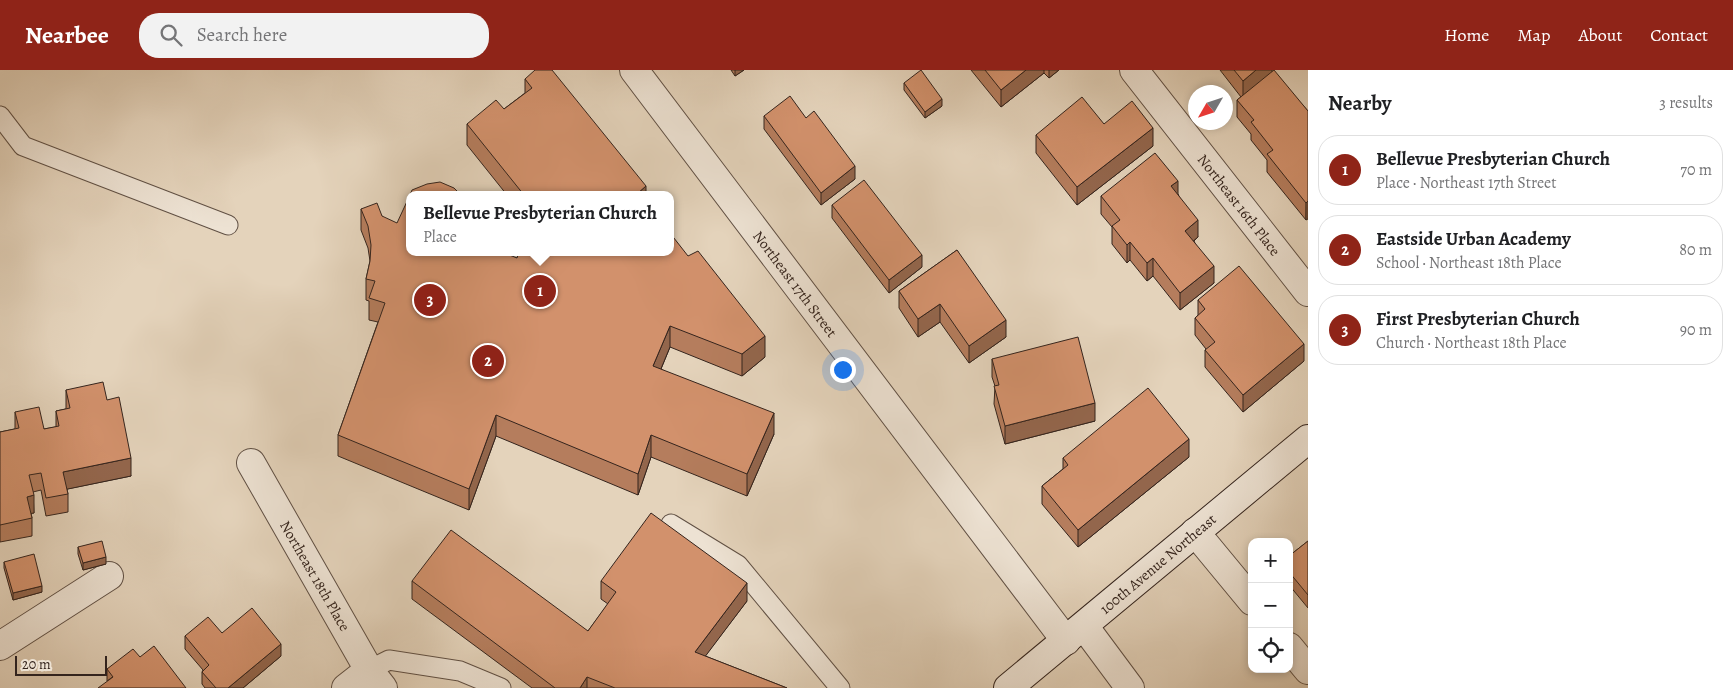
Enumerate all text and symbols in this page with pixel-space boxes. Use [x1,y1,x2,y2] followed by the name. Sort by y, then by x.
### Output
[139,13,489,58] search box
[25,19,109,51] text: Nearbee
[157,21,185,49] icon: search
[197,22,287,48] text: Search here
[1444,23,1489,47] text: Home
[1517,23,1550,47] text: Map
[1578,23,1622,47] text: About
[1650,23,1708,47] text: Contact
[1188,85,1233,130] north arrow
[1328,89,1391,117] text: Nearby
[1659,92,1713,114] text: 3 results
[1376,146,1610,172] text: Bellevue Presbyterian Church
[1193,150,1285,260] street label: Northeast 16th Place
[1342,159,1348,181] text: 1
[1680,159,1712,181] text: 70 m
[1376,172,1557,194] text: Place · Northeast 17th Street
[406,191,674,256] popup
[423,200,657,226] text: Bellevue Presbyterian Church
[423,226,457,248] text: Place
[1376,226,1571,252] text: Eastside Urban Academy
[748,227,842,341] street label: Northeast 17th Street
[1341,239,1349,261] text: 2
[1679,239,1712,261] text: 80 m
[1376,252,1562,274] text: School · Northeast 18th Place
[524,272,556,310] pin: 1
[414,281,446,319] pin: 3
[1376,306,1580,332] text: First Presbyterian Church
[1342,319,1348,341] text: 3
[1680,319,1712,341] text: 90 m
[1376,332,1567,354] text: Church · Northeast 18th Place
[472,342,504,380] pin: 2
[830,357,856,383] your location
[1096,509,1220,619] street label: 100th Avenue Northeast
[275,517,355,635] street label: Northeast 18th Place
[1248,538,1293,673] map controls
[1248,538,1293,583] button: +
[1248,583,1293,628] button: −
[1248,628,1293,673] button: locate
[15,653,108,676] scale bar
[22,655,51,674] text: 20 m

